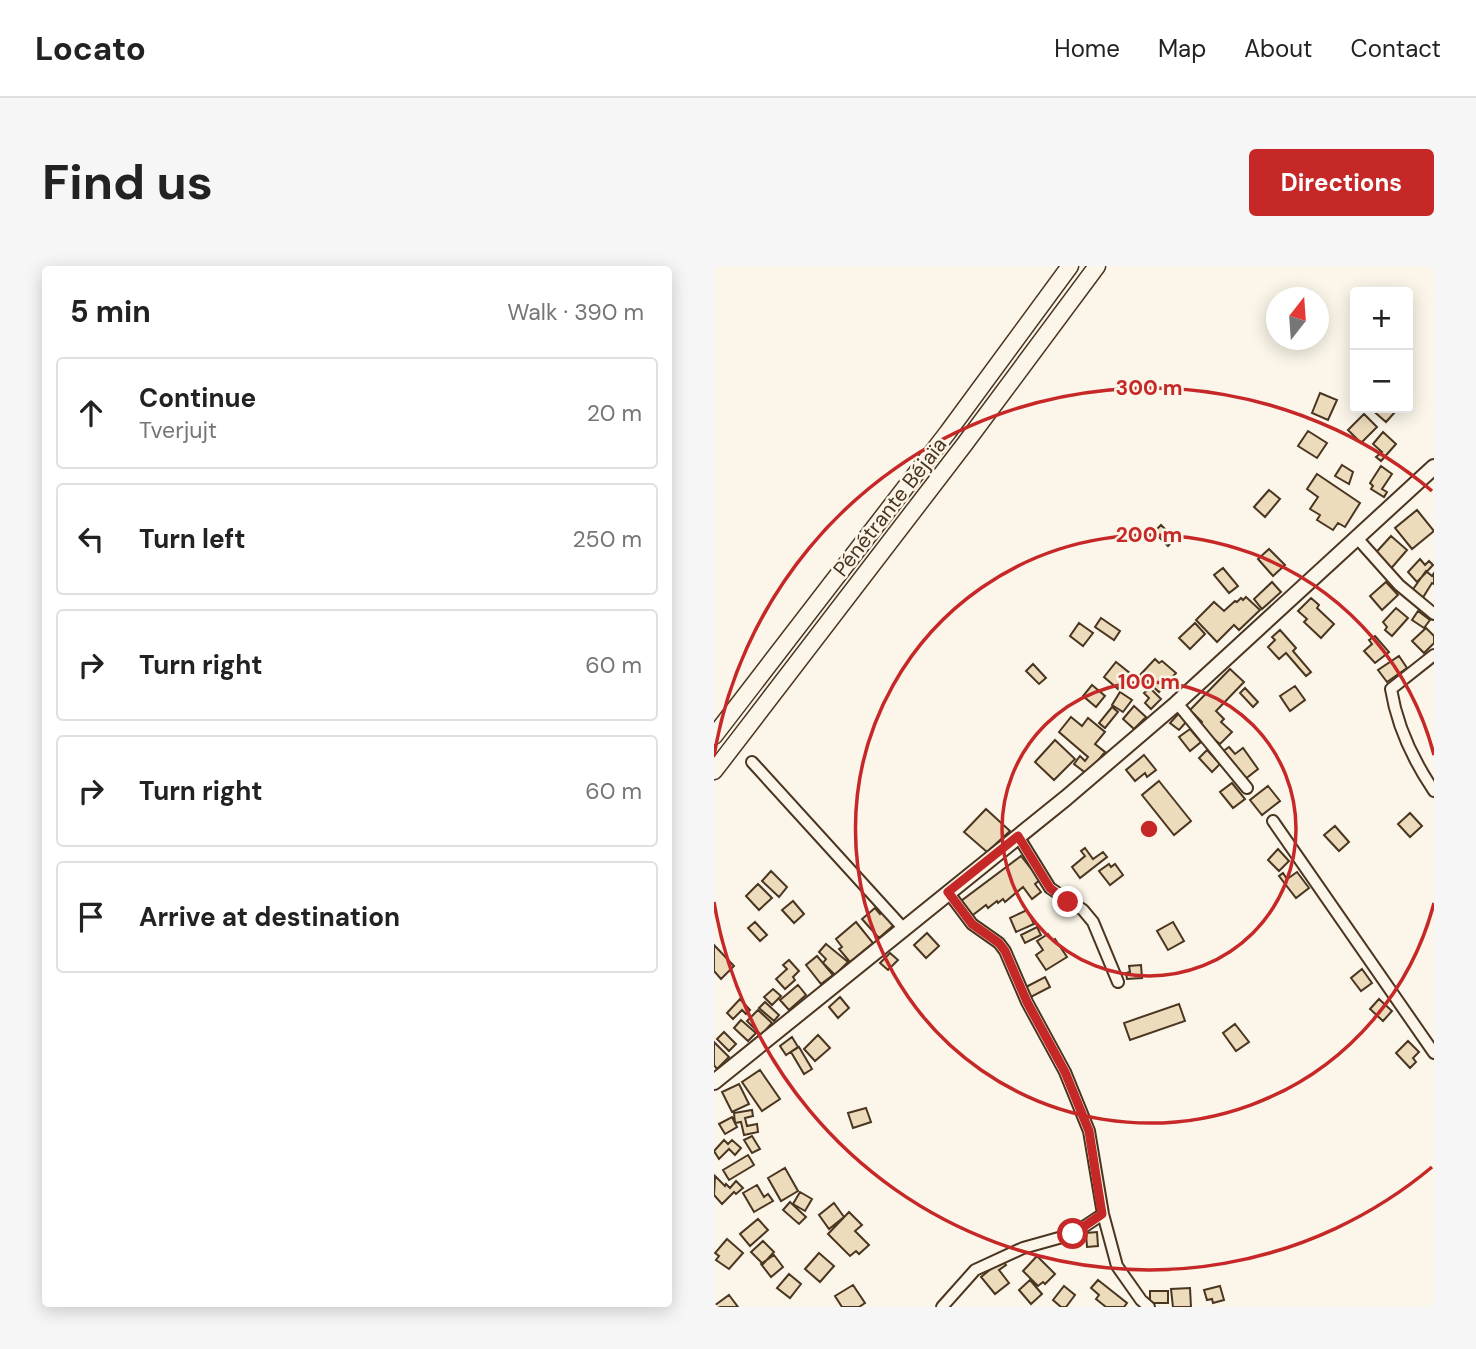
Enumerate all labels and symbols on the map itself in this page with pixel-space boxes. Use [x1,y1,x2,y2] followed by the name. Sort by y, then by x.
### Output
[1266,287,1329,350] north arrow
[1116,374,1182,402] text: 300 m
[827,432,953,582] street label: Pénétrante Béjaïa
[1116,521,1182,549] text: 200 m
[1118,668,1180,696] text: 100 m
[1137,817,1161,841] centre of rings
[1052,886,1083,917] route end
[1057,1218,1088,1249] route start

